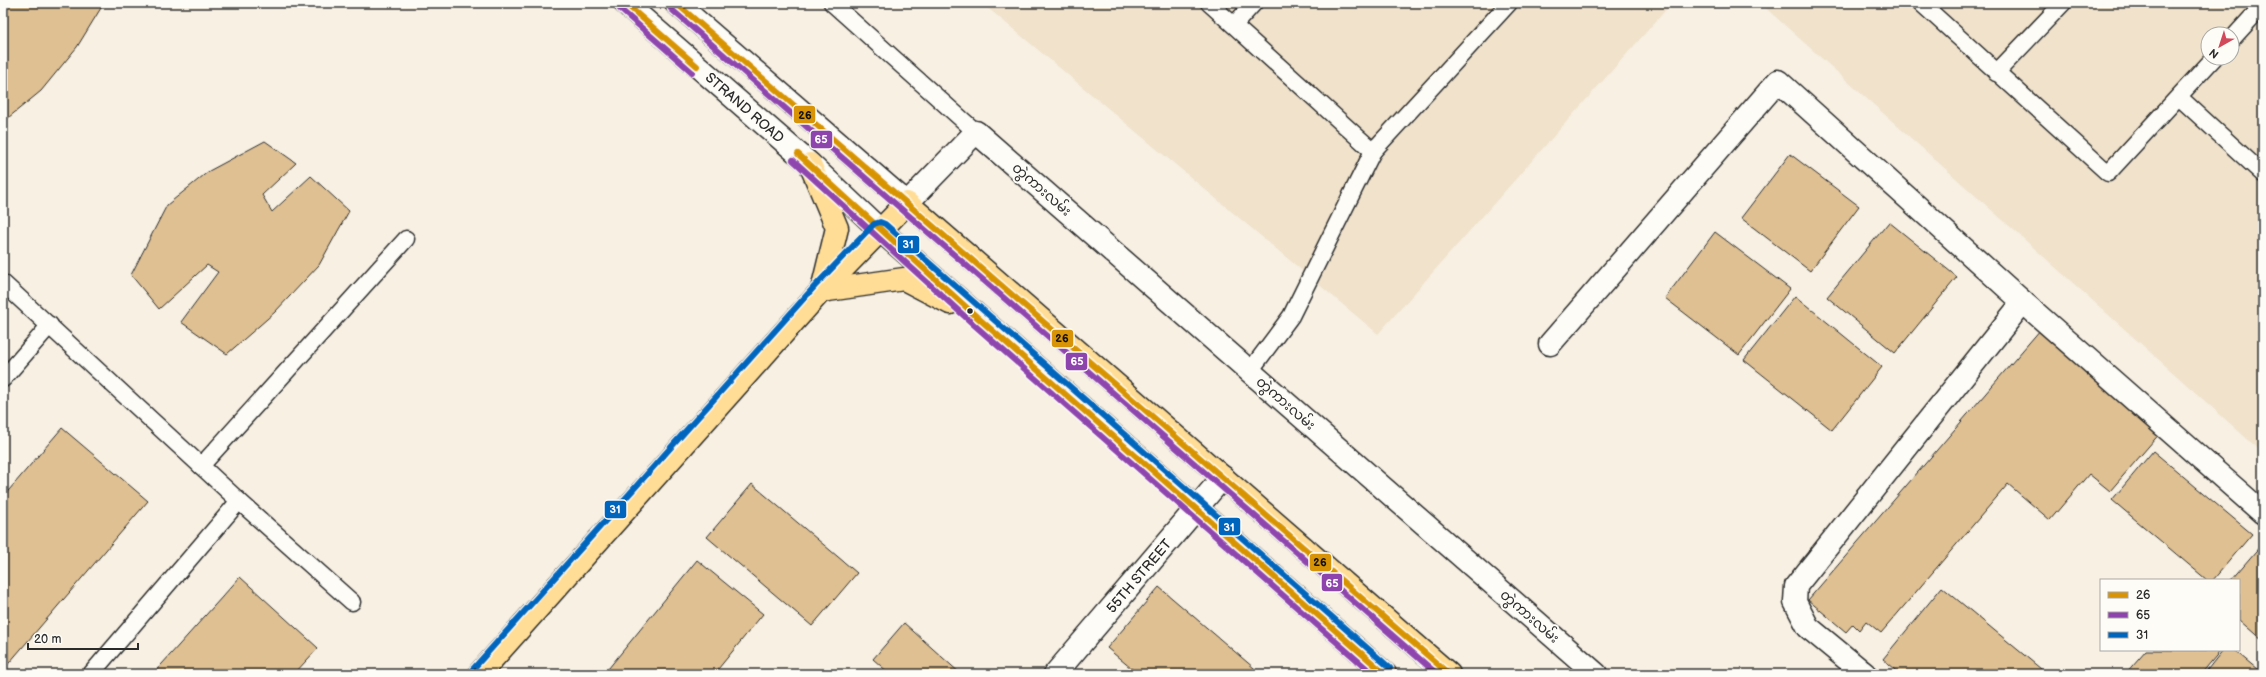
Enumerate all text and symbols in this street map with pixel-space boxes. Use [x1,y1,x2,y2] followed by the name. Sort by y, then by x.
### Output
[2200,26,2240,66] north arrow
[2207,46,2221,61] text: N
[702,69,787,147] street label: STRAND ROAD
[793,105,816,124] line badge: 26
[798,109,812,122] text: 26
[810,130,833,149] line badge: 65
[814,133,828,146] text: 65
[1007,158,1076,221] street label: တွဲကားလမ်း
[897,235,920,254] line badge: 31
[902,238,914,251] text: 31
[965,306,975,316] unlabelled marker
[1051,329,1074,348] line badge: 26
[1055,332,1069,345] text: 26
[1065,352,1088,371] line badge: 65
[1070,355,1084,368] text: 65
[1251,372,1320,435] street label: တွဲကားလမ်း
[604,500,627,519] line badge: 31
[609,503,621,516] text: 31
[1218,517,1241,536] line badge: 31
[1223,521,1235,534] text: 31
[1103,535,1176,617] street label: 55TH STREET
[1309,553,1332,572] line badge: 26
[1313,556,1327,569] text: 26
[1321,573,1343,592] line badge: 65
[1325,577,1339,590] text: 65
[2100,579,2240,651] legend
[1495,585,1564,648] street label: တွဲကားလမ်း
[2136,588,2150,603] text: 26
[2136,608,2150,623] text: 65
[28,625,138,651] scale bar
[2136,628,2148,643] text: 31
[34,632,61,647] text: 20 m

